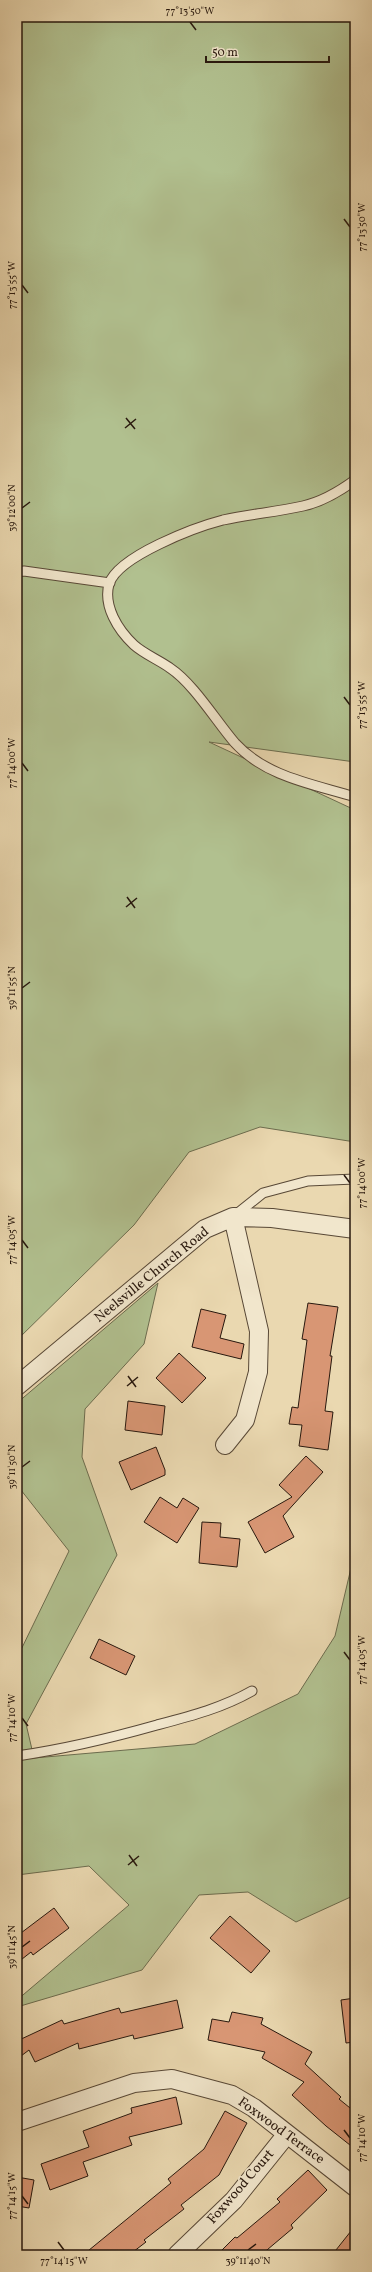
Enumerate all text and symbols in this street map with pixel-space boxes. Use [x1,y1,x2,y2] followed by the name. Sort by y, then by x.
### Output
[166,4,214,18] text: 77°13'50"W
[206,38,329,64] scale bar
[212,45,238,61] text: 50 m
[355,203,369,251] text: 77°13'50"W
[5,261,19,309] text: 77°13'55"W
[5,484,19,532] text: 39°12'00"N
[355,681,369,729] text: 77°13'55"W
[5,738,19,788] text: 77°14'00"W
[5,965,19,1010] text: 39°11'55"N
[355,1158,369,1208] text: 77°14'00"W
[5,1215,19,1265] text: 77°14'05"W
[90,1223,214,1327] street label: Neelsville Church Road
[5,1444,19,1489] text: 39°11'50"N
[355,1635,369,1685] text: 77°14'05"W
[5,1694,19,1742] text: 77°14'10"W
[5,1924,19,1969] text: 39°11'45"N
[234,2093,329,2169] street label: Foxwood Terrace
[355,2114,369,2162] text: 77°14'10"W
[203,2146,279,2228] street label: Foxwood Court
[5,2172,19,2220] text: 77°14'15"W
[40,2254,88,2268] text: 77°14'15"W
[225,2254,271,2268] text: 39°11'40"N

